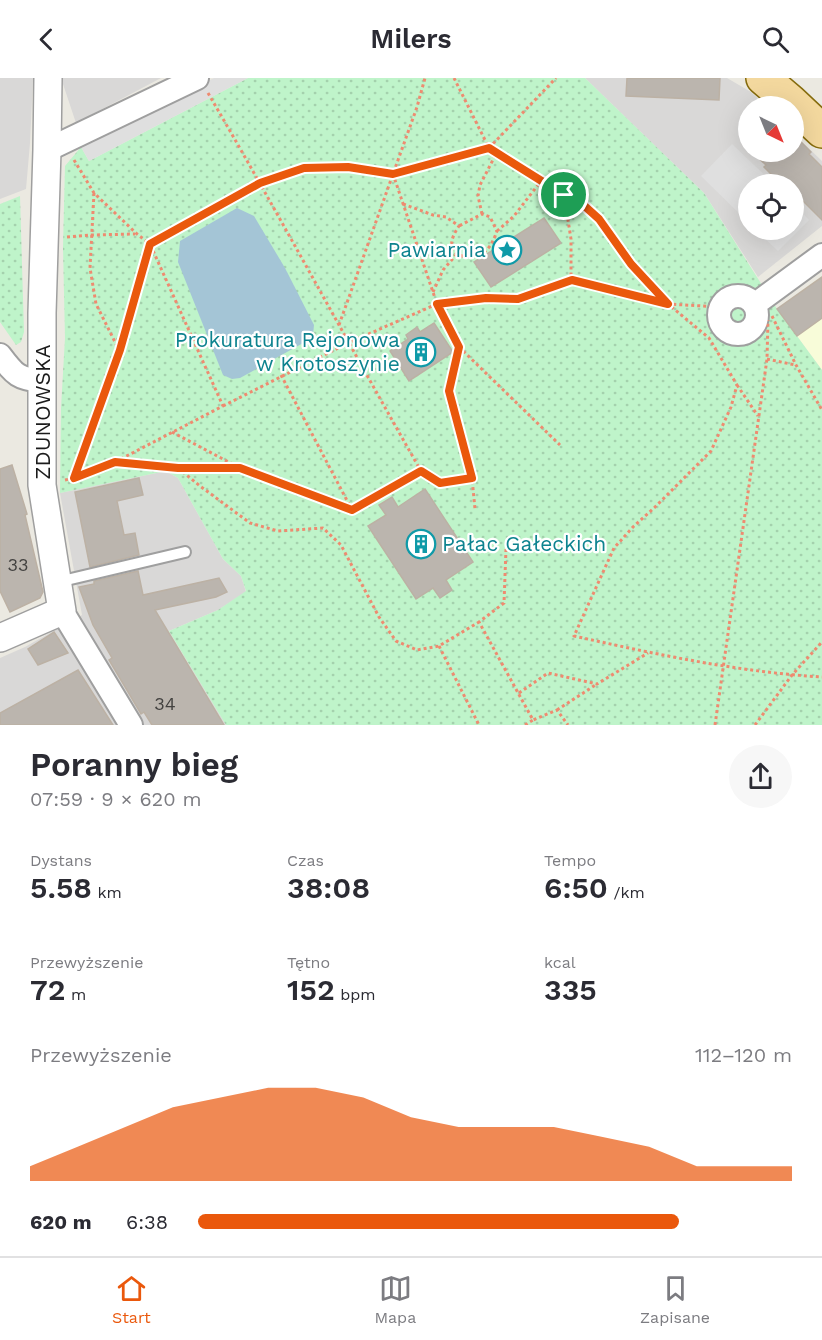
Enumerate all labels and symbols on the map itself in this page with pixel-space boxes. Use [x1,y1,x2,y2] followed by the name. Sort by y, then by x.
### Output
[738,96,804,162] north arrow
[538,169,589,220] pin
[491,234,523,266] place icon: Pawiarnia
[387,237,486,262] place label: Pawiarnia
[175,327,400,376] place label: Prokuratura Rejonowa w Krotoszynie
[405,336,437,368] building icon: Prokuratura Rejonowa w Krotoszynie
[30,344,55,480] street label: ZDUNOWSKA
[405,528,437,560] building icon: Pałac Gałeckich
[442,531,606,556] place label: Pałac Gałeckich
[8,554,29,575] house number: 33
[154,693,176,714] house number: 34

